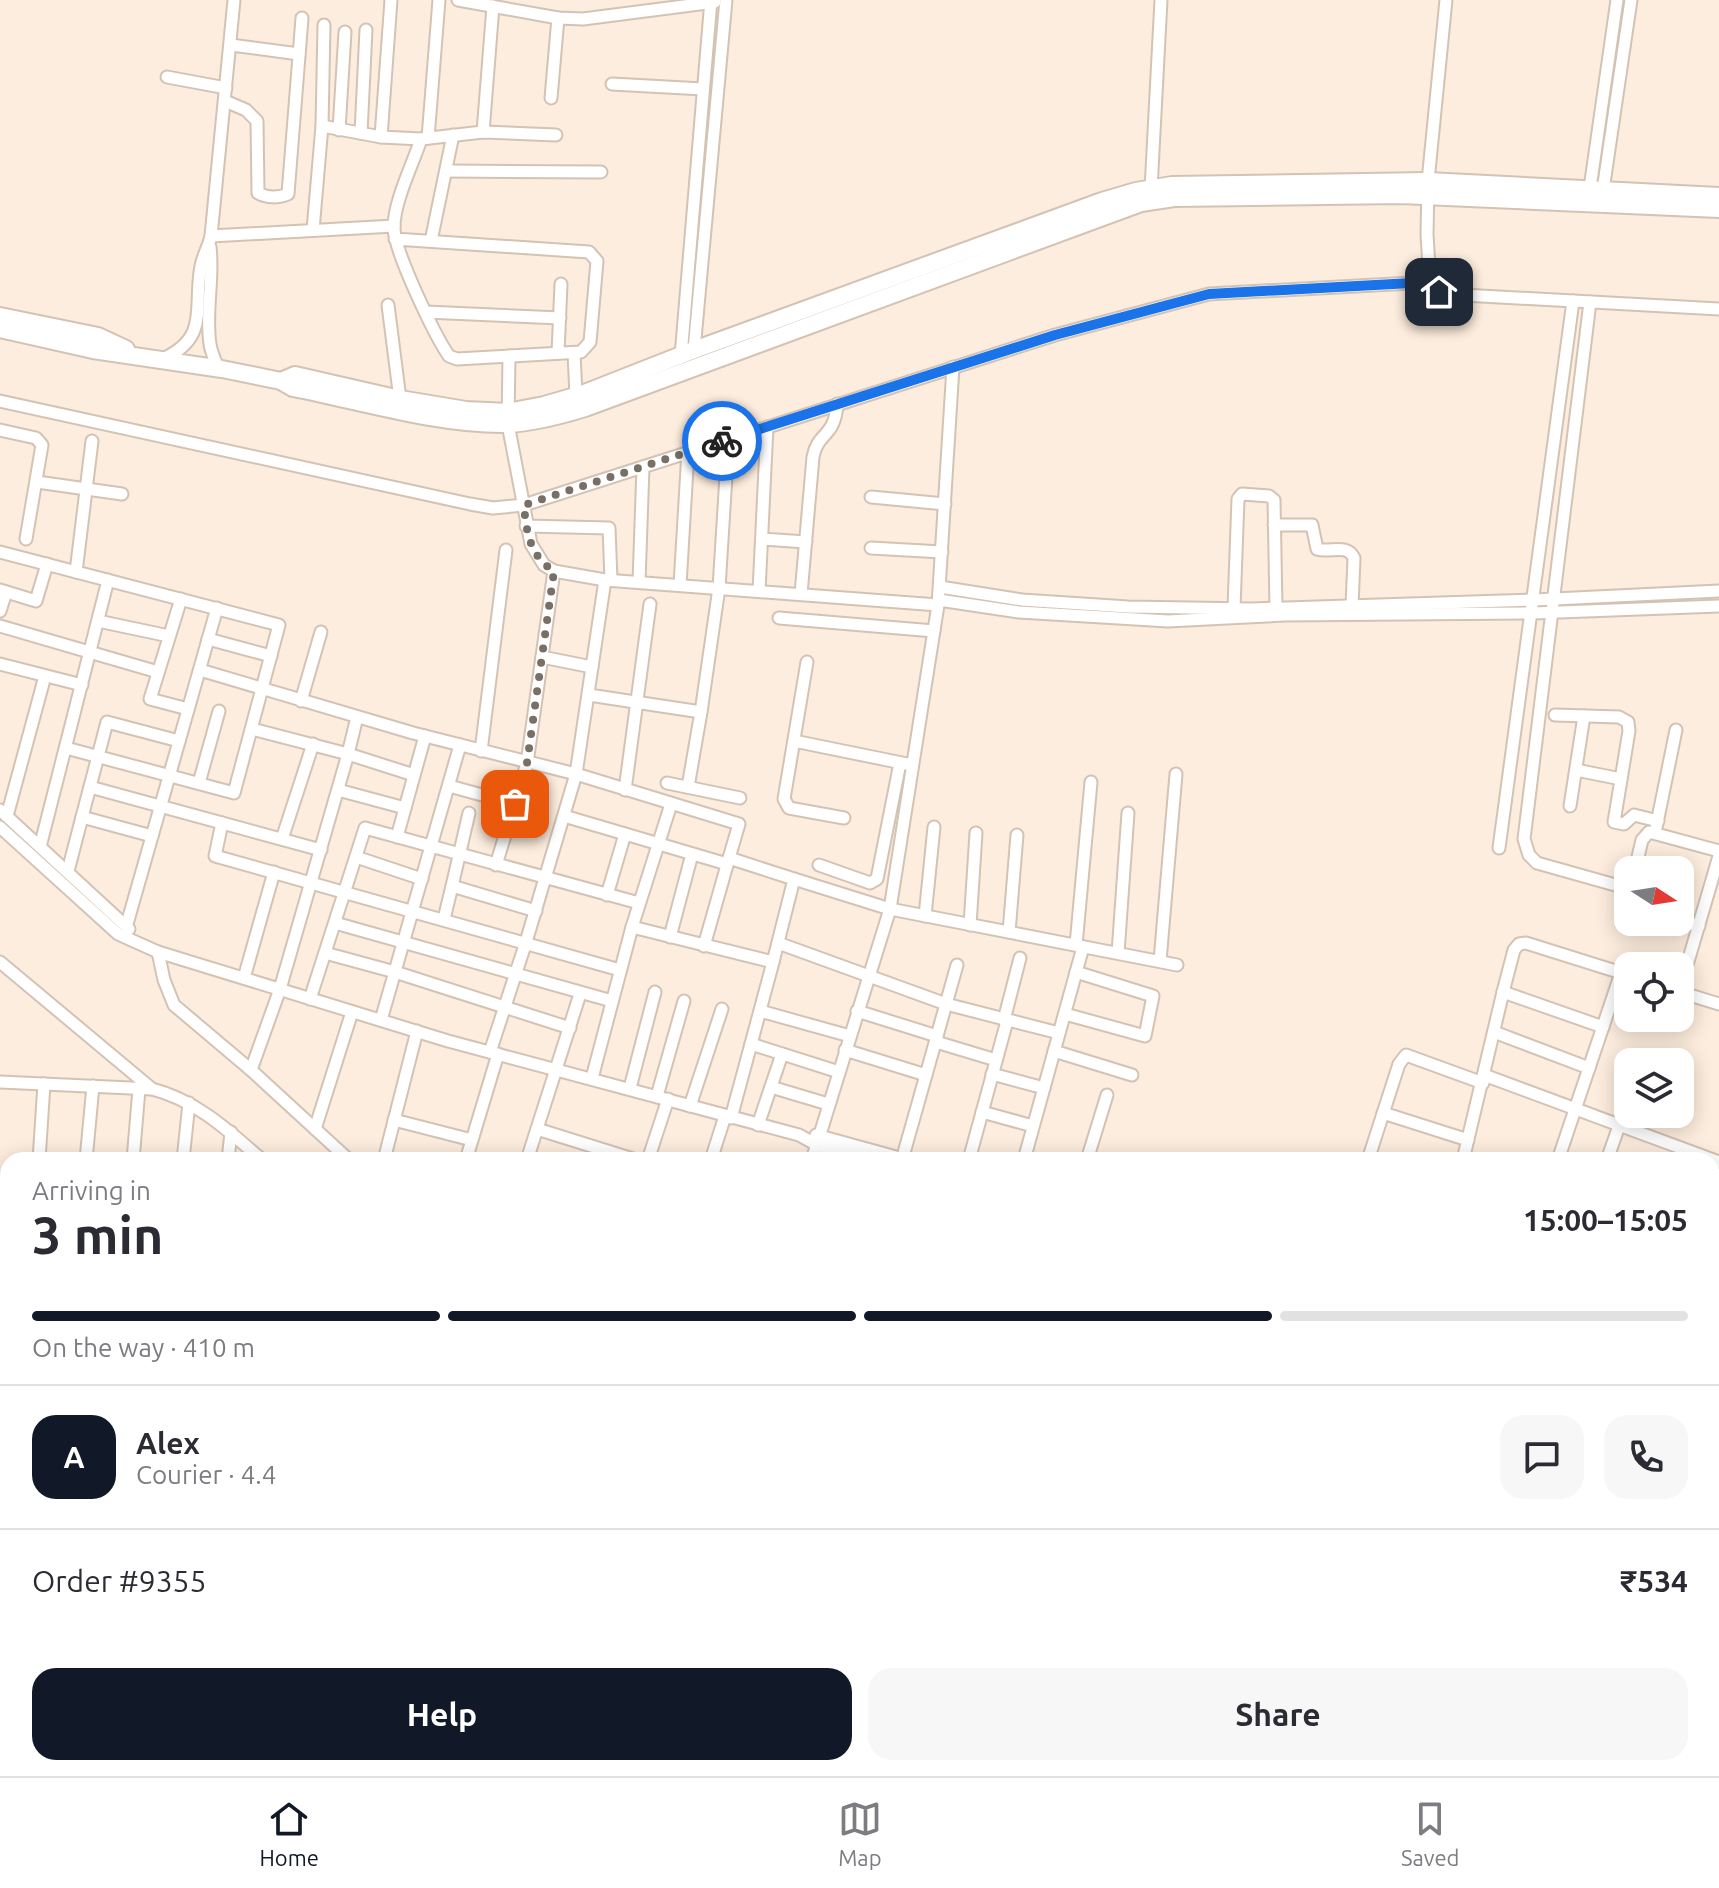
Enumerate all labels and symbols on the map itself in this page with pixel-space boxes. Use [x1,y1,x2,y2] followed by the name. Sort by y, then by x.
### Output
[1405,258,1473,326] pin
[682,401,762,481] courier
[481,770,549,838] pin
[1614,856,1694,936] north arrow

